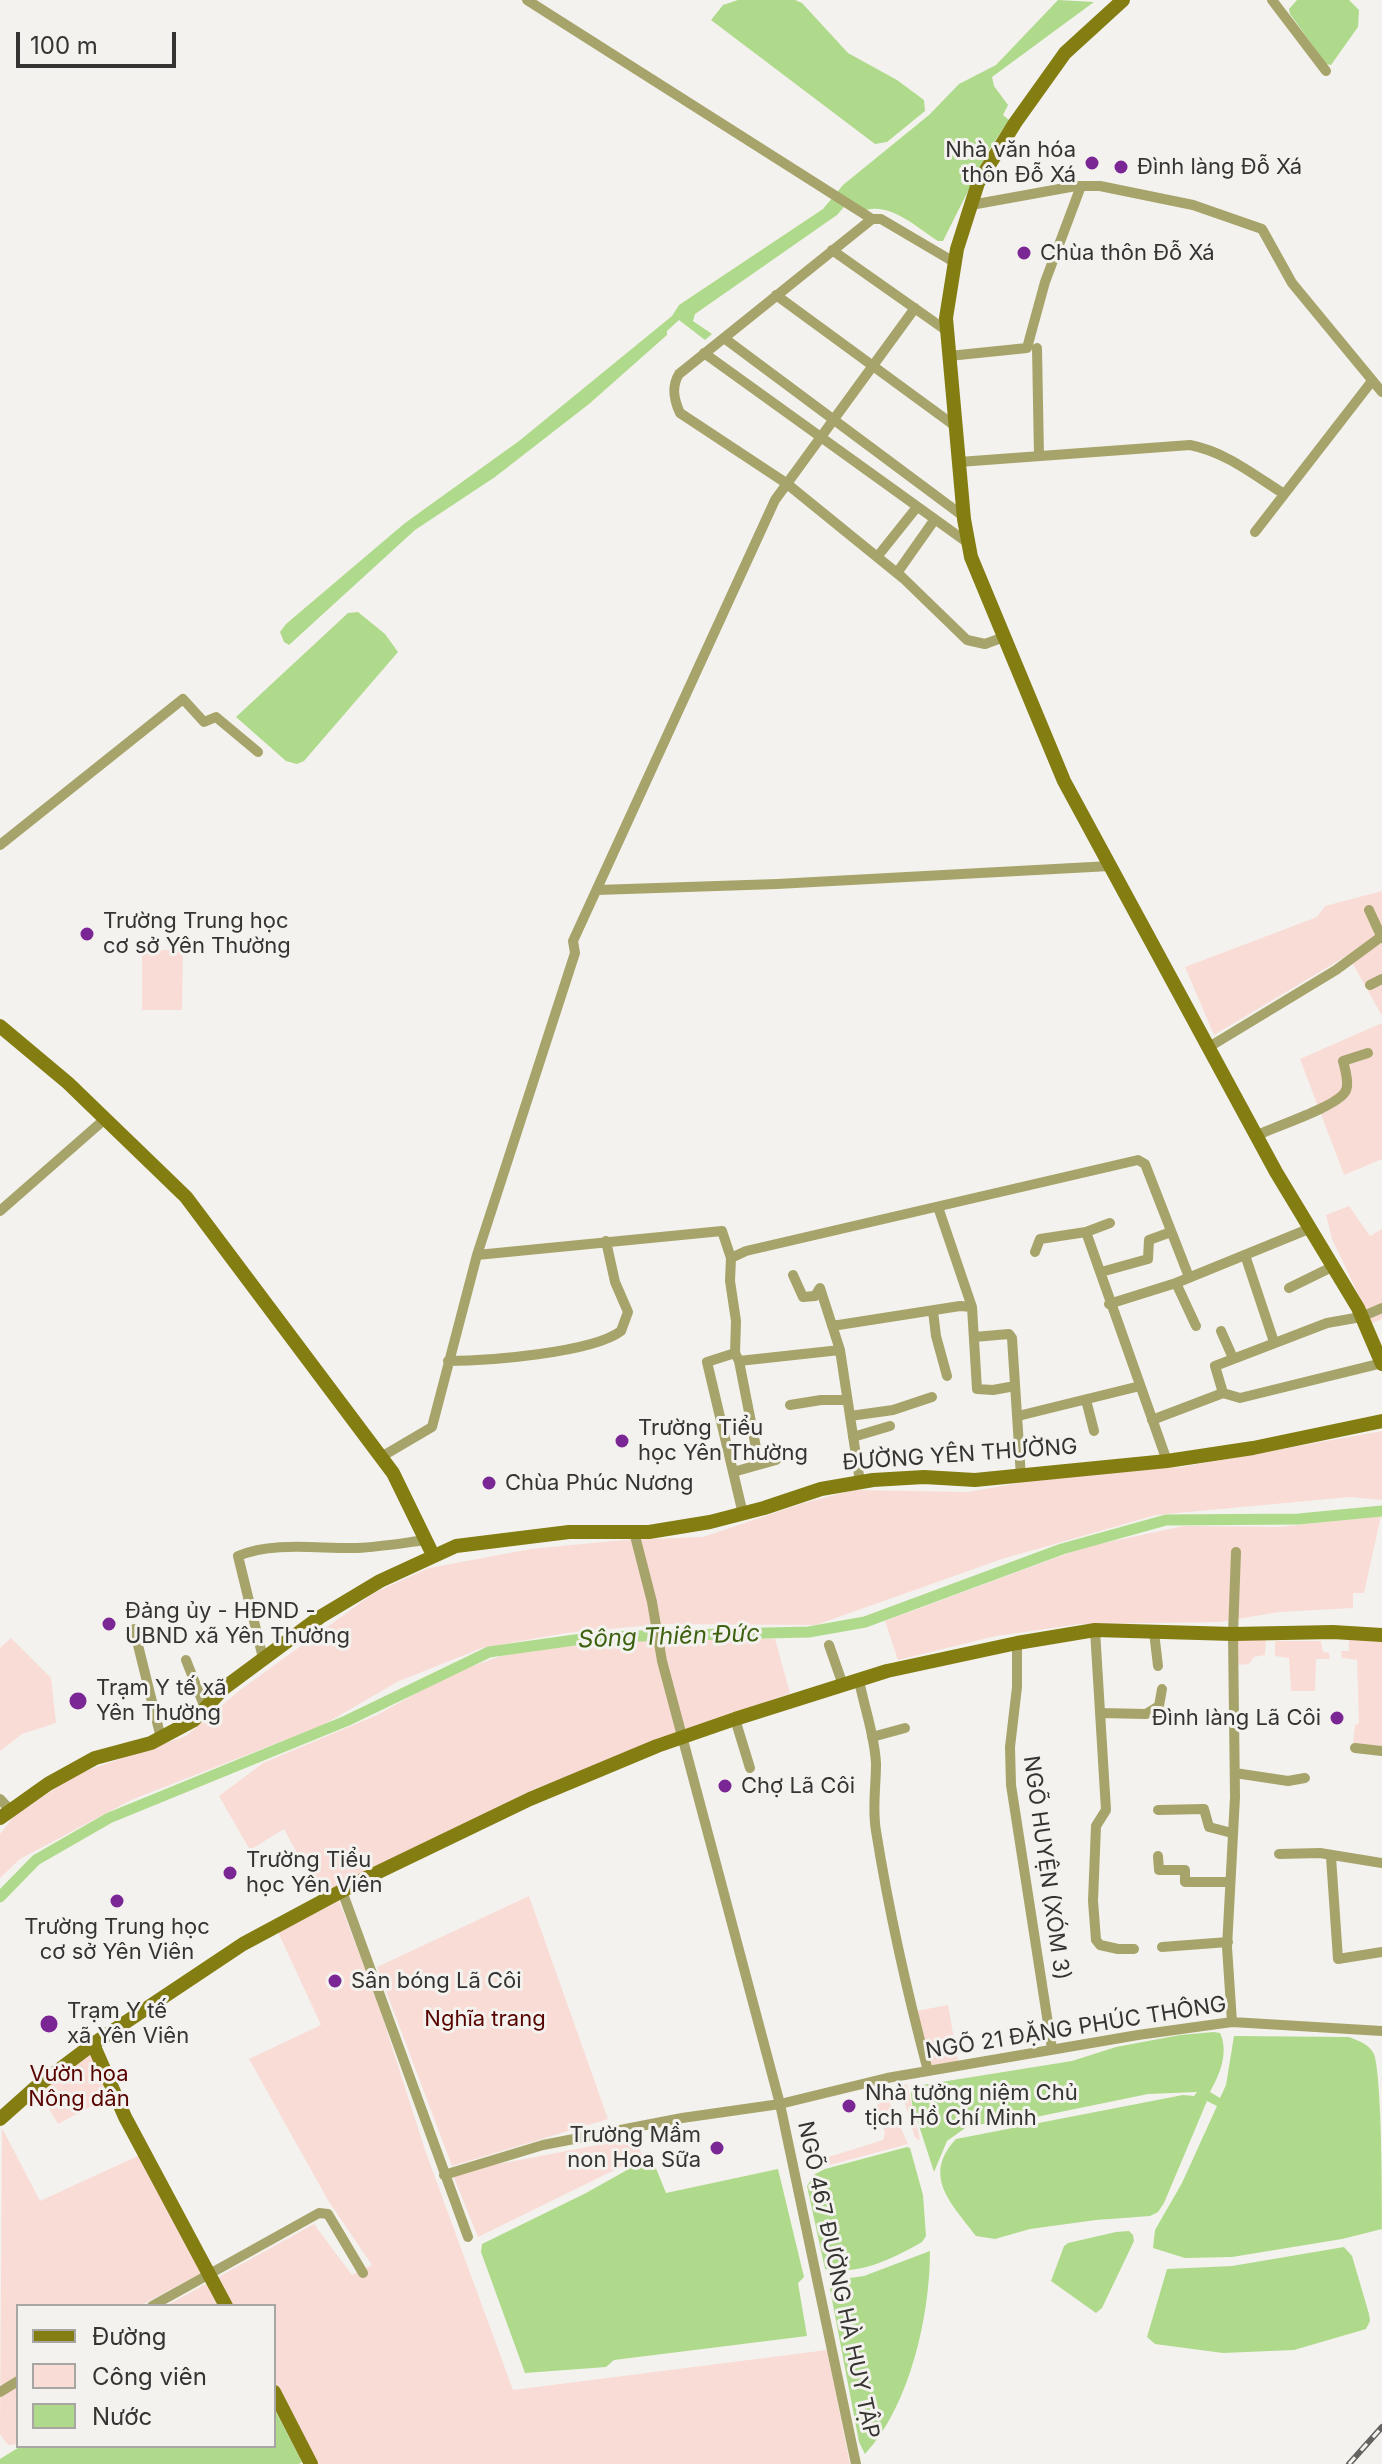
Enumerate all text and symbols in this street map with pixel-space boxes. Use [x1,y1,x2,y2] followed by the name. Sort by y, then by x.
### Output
[20,16,180,66] scale bar
[30,31,98,60] text: 100 m
[945,137,1076,188] place label: Nhà văn hóa thôn Đỗ Xá
[1083,154,1101,172] marker: Nhà văn hóa thôn Đỗ Xá
[1137,154,1302,180] place label: Đình làng Đỗ Xá
[1112,158,1130,176] marker: Đình làng Đỗ Xá
[1040,240,1215,266] place label: Chùa thôn Đỗ Xá
[1015,244,1033,262] marker: Chùa thôn Đỗ Xá
[103,908,291,960] place label: Trường Trung học cơ sở Yên Thường
[78,925,96,943] marker: Trường Trung học cơ sở Yên Thường
[638,1415,808,1466] place label: Trường Tiểu học Yên Thường
[613,1432,631,1450] marker: Trường Tiểu học Yên Thường
[842,1434,1078,1476] street label: ĐƯỜNG YÊN THƯỜNG
[505,1470,694,1496] place label: Chùa Phúc Nương
[480,1474,498,1492] marker: Chùa Phúc Nương
[125,1598,350,1650] place label: Đảng ủy - HĐND - UBND xã Yên Thường
[100,1615,118,1633] marker: Đảng ủy - HĐND - UBND xã Yên Thường
[578,1619,760,1655] water label: Sông Thiên Đức
[96,1675,227,1726] place label: Trạm Y tế xã Yên Thường
[67,1690,89,1712] marker: Trạm Y tế xã Yên Thường
[1152,1705,1321,1731] place label: Đình làng Lã Côi
[1328,1709,1346,1727] marker: Đình làng Lã Côi
[1017,1754,1075,1982] street label: NGÕ HUYỆN (XÓM 3)
[741,1773,855,1799] place label: Chợ Lã Côi
[716,1777,734,1795] marker: Chợ Lã Côi
[246,1847,383,1898] place label: Trường Tiểu học Yên Viên
[221,1864,239,1882] marker: Trường Tiểu học Yên Viên
[108,1892,126,1910] marker: Trường Trung học cơ sở Yên Viên
[24,1914,210,1966] place label: Trường Trung học cơ sở Yên Viên
[351,1968,522,1994] place label: Sân bóng Lã Côi
[326,1972,344,1990] marker: Sân bóng Lã Côi
[924,1991,1228,2065] street label: NGÕ 21 ĐẶNG PHÚC THÔNG
[67,1998,189,2050] place label: Trạm Y tế xã Yên Viên
[424,2006,546,2032] park label: Nghĩa trang
[38,2013,60,2035] marker: Trạm Y tế xã Yên Viên
[28,2061,130,2112] park label: Vườn hoa Nông dân
[865,2080,1078,2132] place label: Nhà tưởng niệm Chủ tịch Hồ Chí Minh
[840,2097,858,2115] marker: Nhà tưởng niệm Chủ tịch Hồ Chí Minh
[791,2119,885,2441] street label: NGÕ 467 ĐƯỜNG HÀ HUY TẬP
[567,2122,701,2174] place label: Trường Mầm non Hoa Sữa
[708,2139,726,2157] marker: Trường Mầm non Hoa Sữa
[16,2304,276,2448] legend
[92,2322,167,2351] text: Đường
[92,2362,207,2391] text: Công viên
[92,2402,152,2431] text: Nước

